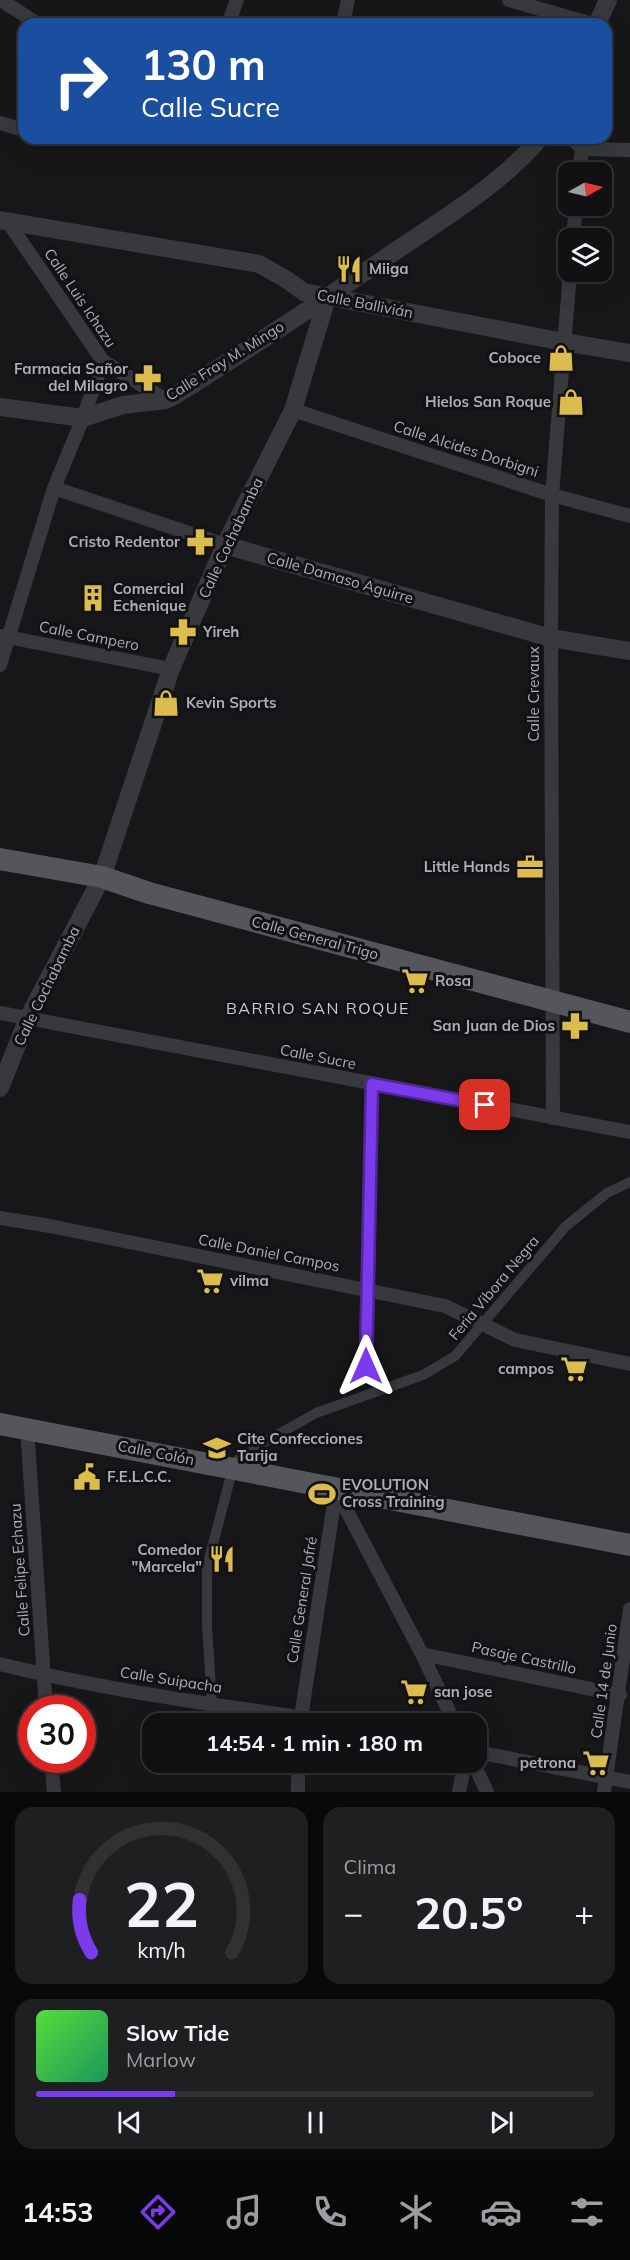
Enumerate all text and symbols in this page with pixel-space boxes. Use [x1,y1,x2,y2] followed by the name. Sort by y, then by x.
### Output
[141,38,266,91] text: 130 m
[42,42,120,120] icon: right
[141,90,280,124] text: Calle Sucre
[558,162,612,216] north arrow
[558,162,612,282] map controls
[558,228,612,282] button: layers
[40,245,121,351] street label: Calle Luis Ichazu
[334,254,364,284] restaurant icon: Miiga
[369,259,409,278] place label: Miiga
[315,285,415,322] street label: Calle Ballivián
[162,317,287,405] street label: Calle Fray M. Mingo
[546,343,576,373] shop icon: Coboce
[489,348,541,367] place label: Coboce
[14,359,128,395] place label: Farmacia Sañor del Milagro
[133,363,163,393] pharmacy icon: Farmacia Sañor del Milagro
[556,387,586,417] shop icon: Hielos San Roque
[425,392,551,411] place label: Hielos San Roque
[391,416,541,481] street label: Calle Alcides Dorbigni
[194,474,267,601] street label: Calle Cochabamba
[185,527,215,557] pharmacy icon: Cristo Redentor
[68,532,180,551] place label: Cristo Redentor
[265,547,416,608] street label: Calle Damaso Aguirre
[113,579,186,615] place label: Comercial Echenique
[78,583,108,613] building icon: Comercial Echenique
[37,617,141,655] street label: Calle Campero
[168,617,198,647] pharmacy icon: Yireh
[202,622,239,641] place label: Yireh
[524,646,543,742] street label: Calle Crevaux
[151,688,181,718] shop icon: Kevin Sports
[186,693,277,712] place label: Kevin Sports
[515,852,545,882] office icon: Little Hands
[424,857,510,876] place label: Little Hands
[250,911,381,964] street label: Calle General Trigo
[9,923,84,1049] street label: Calle Cochabamba
[400,966,430,996] supermarket icon: Rosa
[435,971,471,990] place label: Rosa
[226,998,410,1018] district label: BARRIO SAN ROQUE
[560,1011,590,1041] pharmacy icon: San Juan de Dios
[433,1016,555,1035] place label: San Juan de Dios
[278,1040,358,1073] street label: Calle Sucre
[459,1079,510,1130] pin
[468,1088,501,1121] icon: arrive
[197,1229,341,1276] street label: Calle Daniel Campos
[444,1231,543,1344] street label: Feria Vibora Negra
[195,1266,225,1296] supermarket icon: vilma
[229,1271,269,1290] place label: vilma
[334,1334,398,1398] position arrow
[559,1354,589,1384] supermarket icon: campos
[498,1359,554,1378] place label: campos
[237,1429,363,1465] place label: Cite Confecciones Tarija
[202,1433,232,1463] school or university icon: Cite Confecciones Tarija
[116,1436,196,1469] street label: Calle Colón
[72,1462,102,1492] public building icon: F.E.L.C.C.
[107,1467,171,1486] place label: F.E.L.C.C.
[342,1475,445,1511] place label: EVOLUTION Cross Training
[307,1479,337,1509] sports icon: EVOLUTION Cross Training
[5,1503,34,1637] street label: Calle Felipe Echazu
[282,1535,321,1665] street label: Calle General Jofré
[132,1540,202,1576] place label: Comedor "Marcela"
[207,1544,237,1574] restaurant icon: Comedor "Marcela"
[586,1622,621,1740] street label: Calle 14 de Junio
[470,1637,578,1678] street label: Pasaje Castrillo
[119,1662,223,1697] street label: Calle Suipacha
[399,1677,429,1707] supermarket icon: san jose
[434,1682,493,1701] place label: san jose
[18,1695,96,1773] speed limit sign: 30
[206,1729,423,1757] text: 14:54 · 1 min · 180 m
[581,1748,611,1778] supermarket icon: petrona
[520,1753,576,1772] place label: petrona
[344,1854,396,1879] text: Clima
[124,1864,199,1943] text: 22
[414,1884,523,1940] text: 20.5°
[344,1892,363,1933] text: −
[574,1892,594,1933] text: +
[137,1936,185,1963] text: km/h
[126,2019,229,2047] text: Slow Tide
[126,2047,196,2072] text: Marlow
[113,2106,146,2139] icon: previous
[299,2106,332,2139] icon: pause
[485,2106,518,2139] icon: next
[137,2191,179,2233] icon: directions
[223,2191,265,2233] icon: music
[309,2191,351,2233] icon: phone
[395,2191,437,2233] icon: climate
[480,2191,522,2233] icon: car
[566,2191,608,2233] icon: filters
[22,2195,93,2229] text: 14:53

